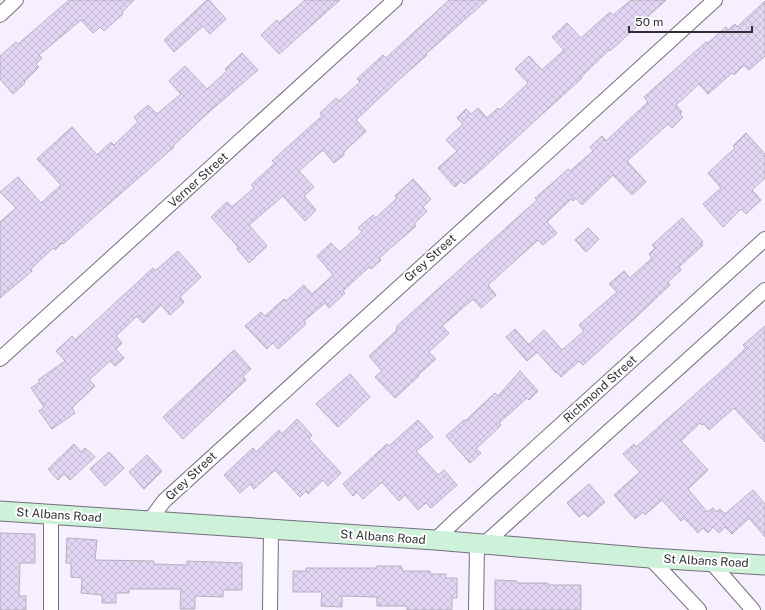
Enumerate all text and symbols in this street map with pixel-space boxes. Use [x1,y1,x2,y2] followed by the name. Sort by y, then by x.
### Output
[629,8,752,34] scale bar
[635,15,663,29] text: 50 m
[165,149,231,210] street label: Verner Street
[401,231,459,285] street label: Grey Street
[561,352,640,426] street label: Richmond Street
[163,449,220,503] street label: Grey Street
[16,505,102,525] street label: St Albans Road
[340,527,426,547] street label: St Albans Road
[663,552,749,570] street label: St Albans Road

